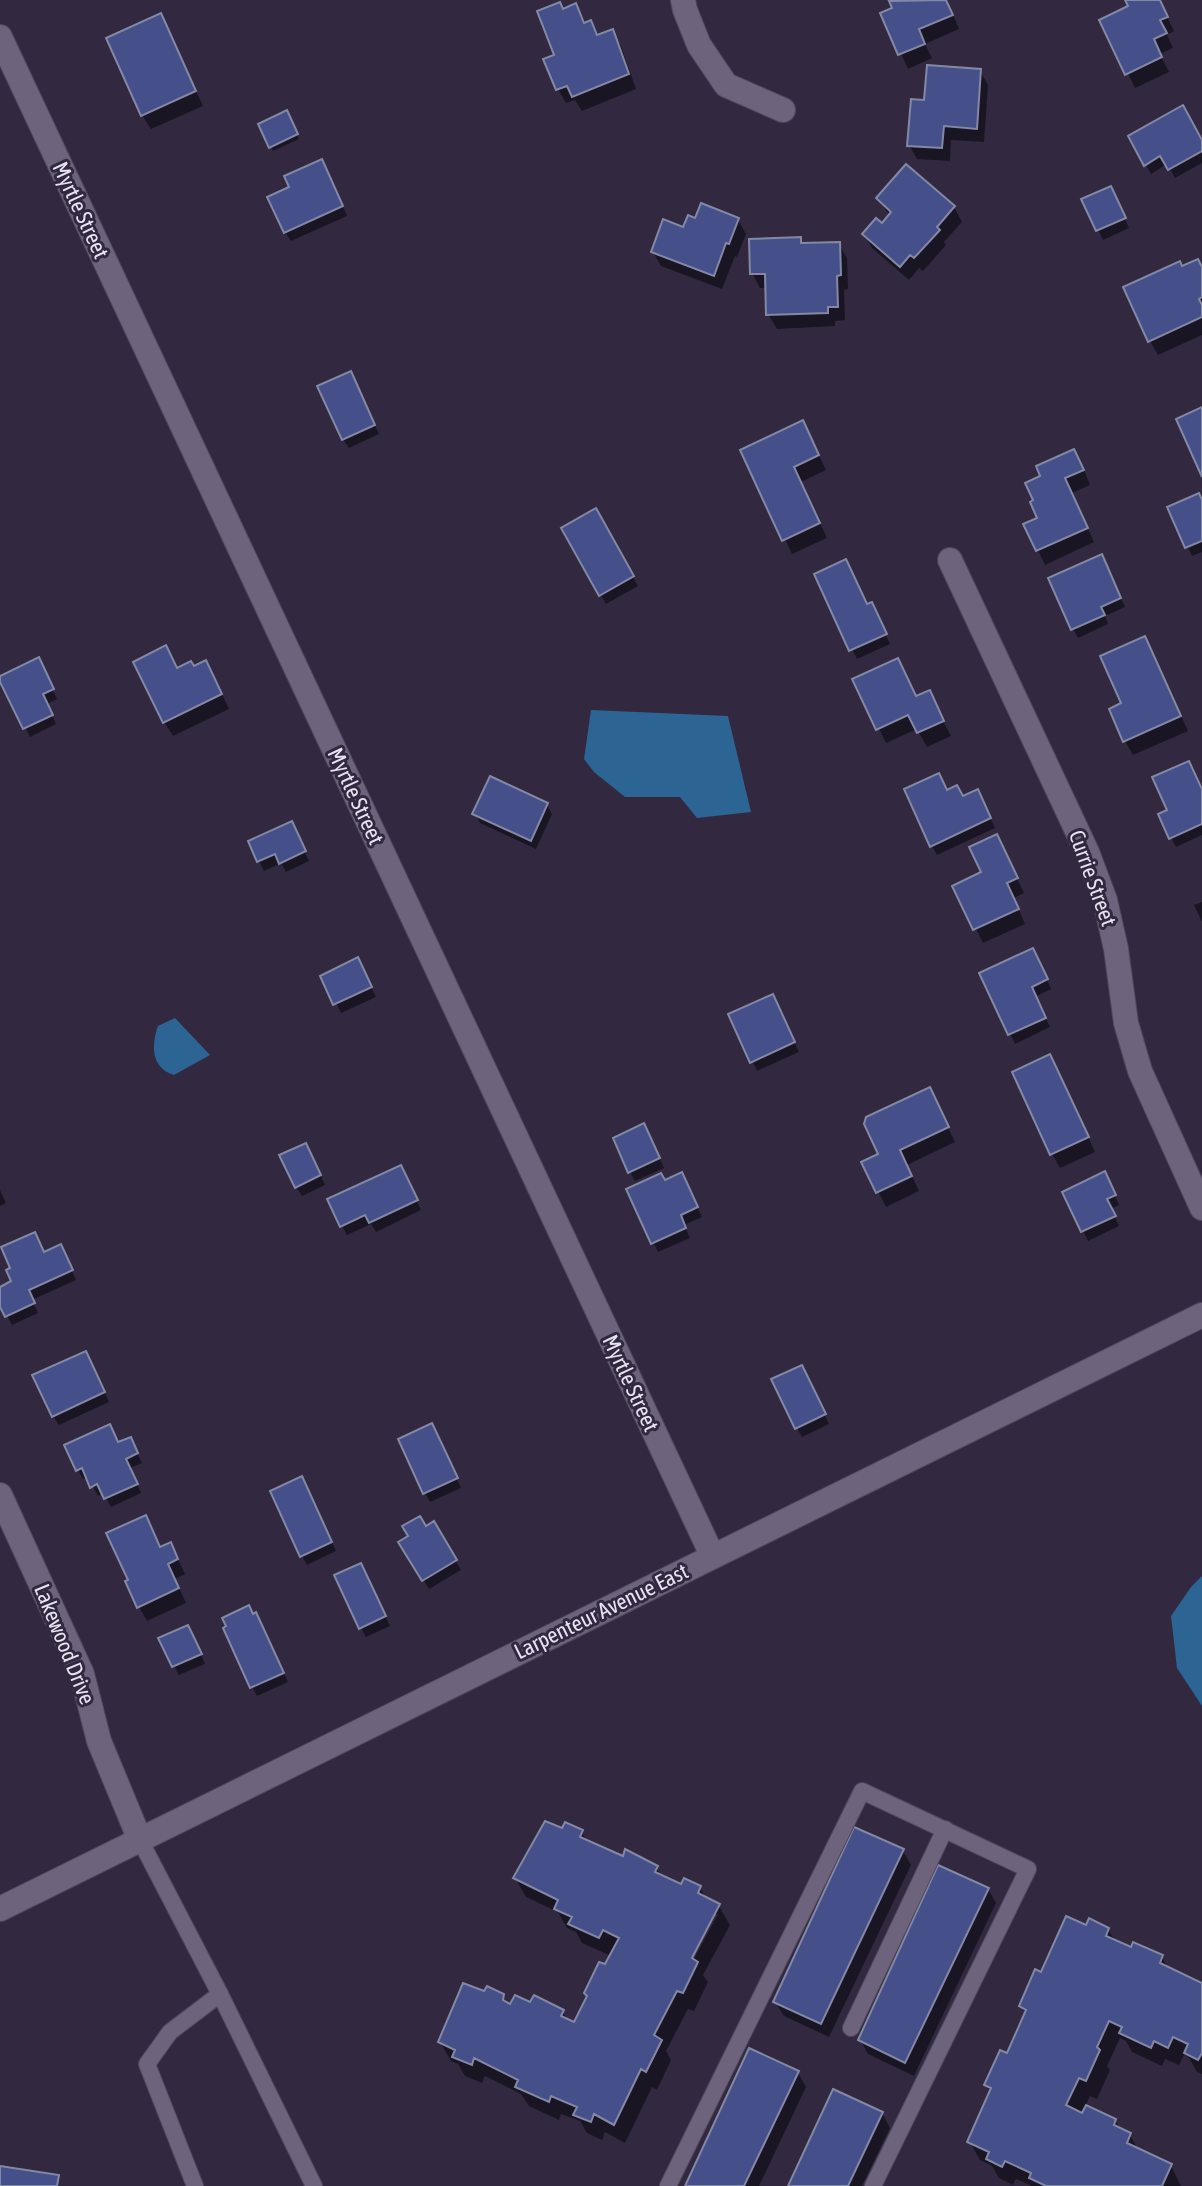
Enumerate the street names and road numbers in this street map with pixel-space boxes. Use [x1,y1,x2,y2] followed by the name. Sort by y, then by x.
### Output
[47,158,115,262] street label: Myrtle Street
[322,744,390,848] street label: Myrtle Street
[1064,827,1122,929] street label: Currie Street
[597,1331,665,1435] street label: Myrtle Street
[510,1558,692,1664] street label: Larpenteur Avenue East
[29,1580,101,1708] street label: Lakewood Drive

